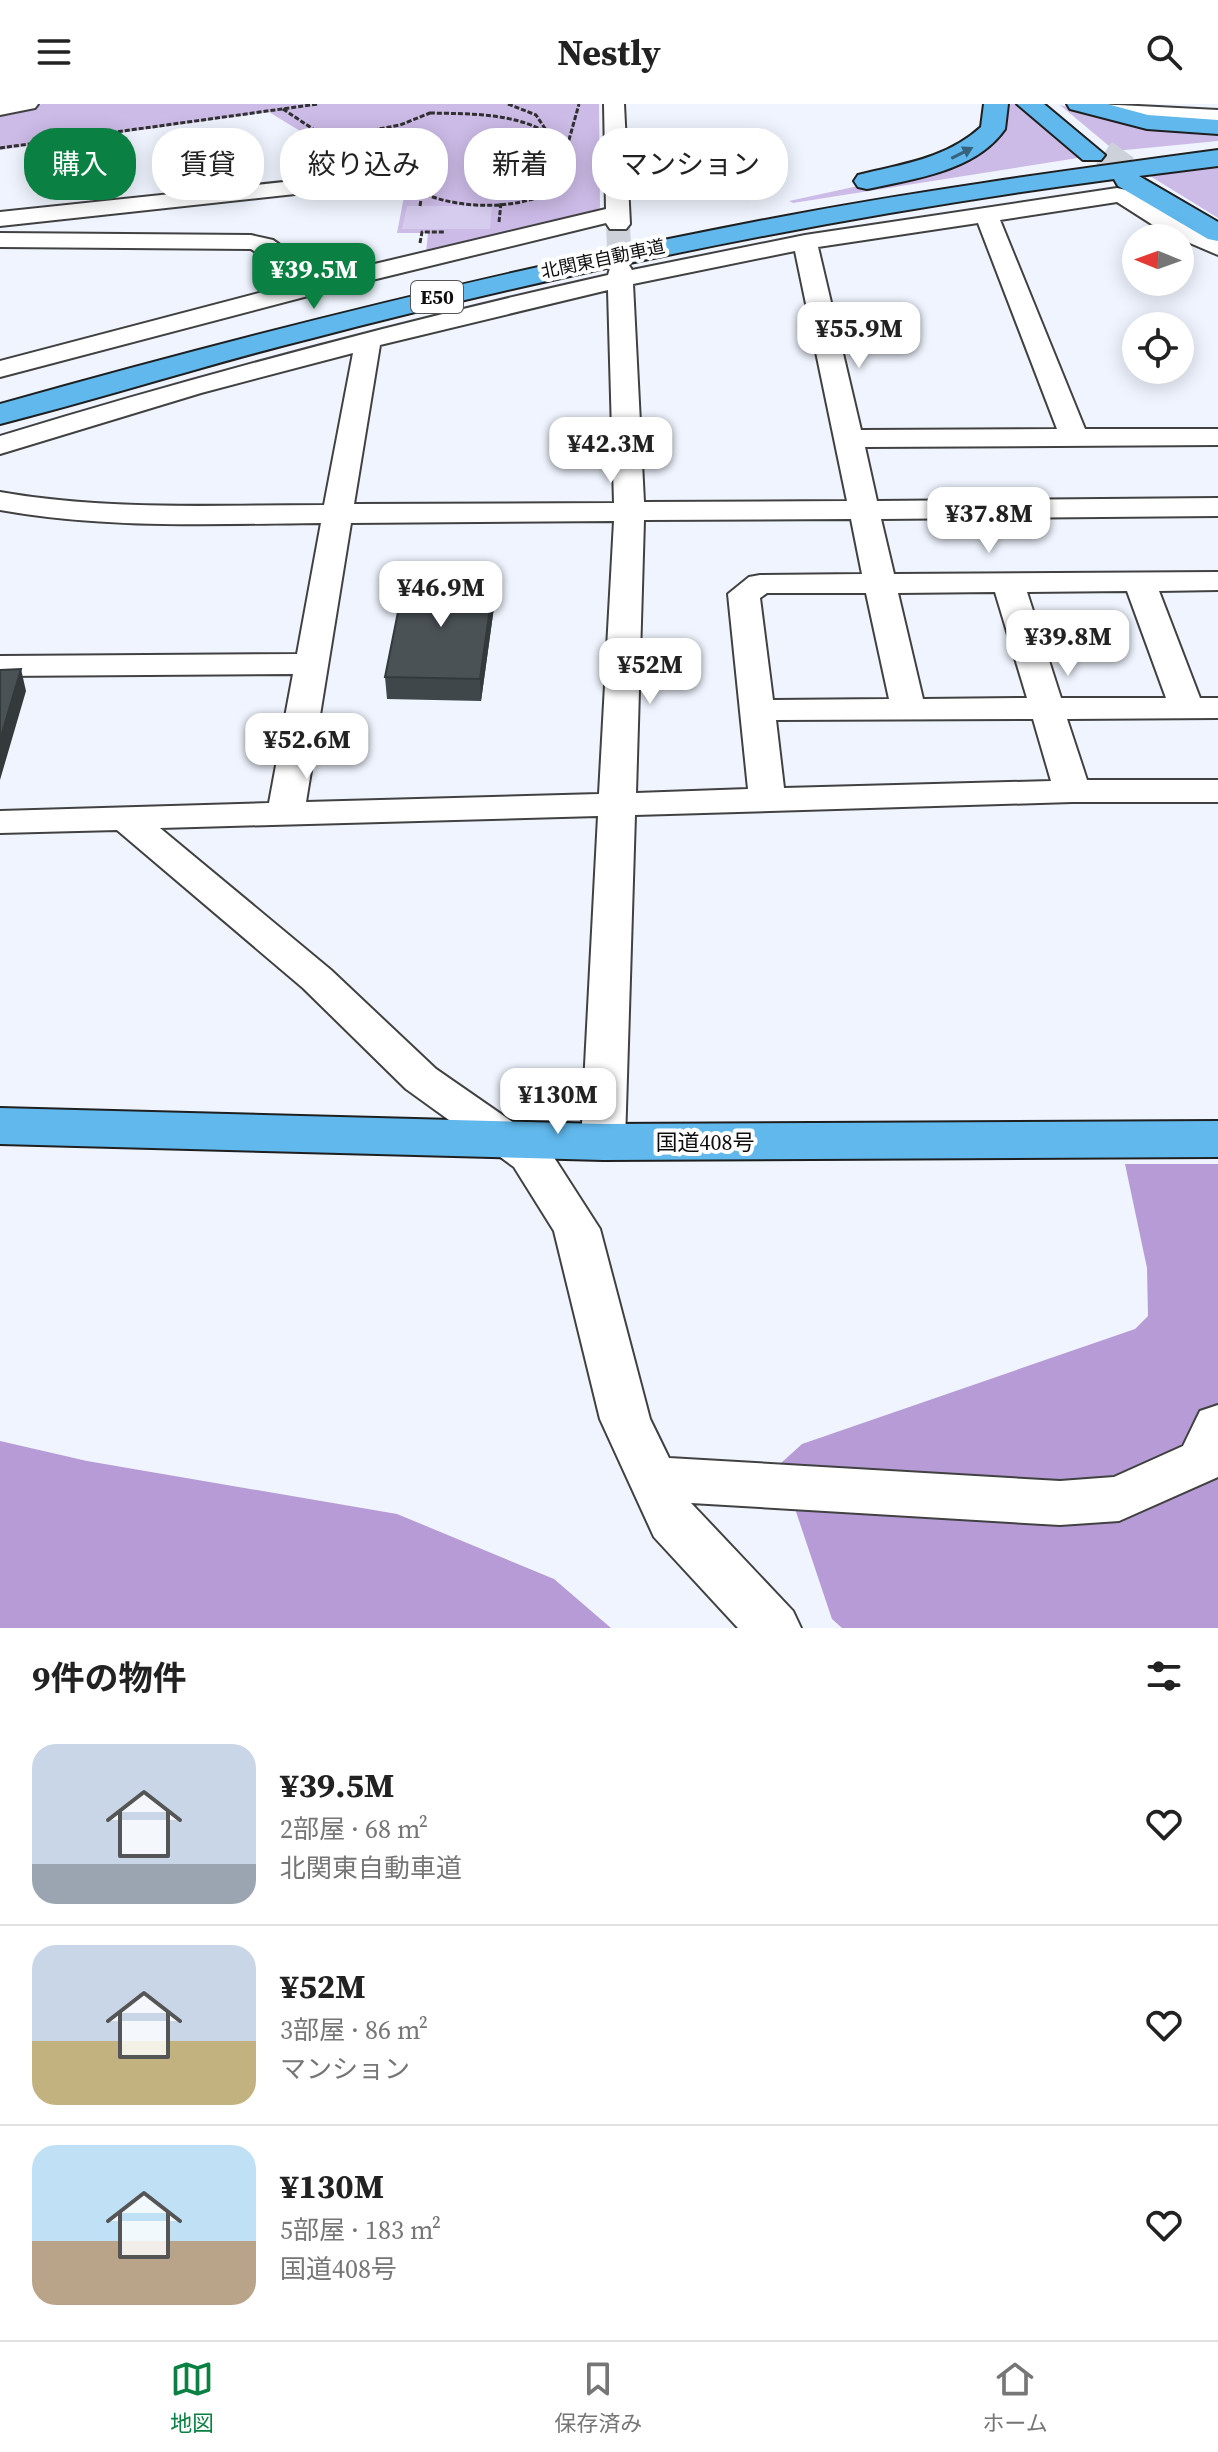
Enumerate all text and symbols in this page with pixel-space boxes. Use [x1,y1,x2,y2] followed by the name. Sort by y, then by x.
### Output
[557,28,661,77] text: Nestly
[32,30,76,74] icon: menu
[1142,30,1186,74] icon: search
[24,128,136,200] chip: 購入
[152,128,264,200] chip: 賃貸
[280,128,448,200] chip: 絞り込み
[464,128,576,200] chip: 新着
[592,128,788,200] chip: マンション
[950,146,973,159] one-way arrow
[1122,224,1194,296] north arrow
[1122,224,1194,384] map controls
[539,233,667,284] street label: 北関東自動車道
[249,243,379,311] pin: ¥39.5M
[270,251,358,287] text: ¥39.5M
[411,281,463,313] road number: E50
[794,302,924,370] pin: ¥55.9M
[815,310,903,346] text: ¥55.9M
[1122,312,1194,384] button: locate
[546,417,676,485] pin: ¥42.3M
[567,425,655,461] text: ¥42.3M
[924,487,1054,555] pin: ¥37.8M
[945,495,1033,531] text: ¥37.8M
[376,561,506,629] pin: ¥46.9M
[397,569,485,605] text: ¥46.9M
[1003,610,1133,678] pin: ¥39.8M
[1024,618,1112,654] text: ¥39.8M
[603,638,697,706] pin: ¥52M
[617,646,683,682] text: ¥52M
[242,713,372,781] pin: ¥52.6M
[263,721,351,757] text: ¥52.6M
[502,1068,614,1136] pin: ¥130M
[518,1076,598,1112] text: ¥130M
[655,1127,755,1157] street label: 国道408号
[1142,1654,1186,1698] icon: filters
[32,1655,186,1701] text: 9件の物件
[280,1762,394,1808] text: ¥39.5M
[96,1776,192,1872] icon: home
[1142,1802,1186,1846] icon: heart
[280,1811,428,1847] text: 2部屋 · 68 m²
[280,1850,462,1886] text: 北関東自動車道
[280,1963,366,2009] text: ¥52M
[96,1977,192,2073] icon: home
[1142,2003,1186,2047] icon: heart
[280,2012,428,2048] text: 3部屋 · 86 m²
[280,2051,410,2087] text: マンション
[280,2163,384,2209] text: ¥130M
[96,2177,192,2273] icon: home
[1142,2203,1186,2247] icon: heart
[280,2212,441,2248] text: 5部屋 · 183 m²
[280,2251,397,2287] text: 国道408号
[170,2357,214,2438] tab: 地図
[554,2357,642,2438] tab: 保存済み
[983,2357,1048,2438] tab: ホーム

